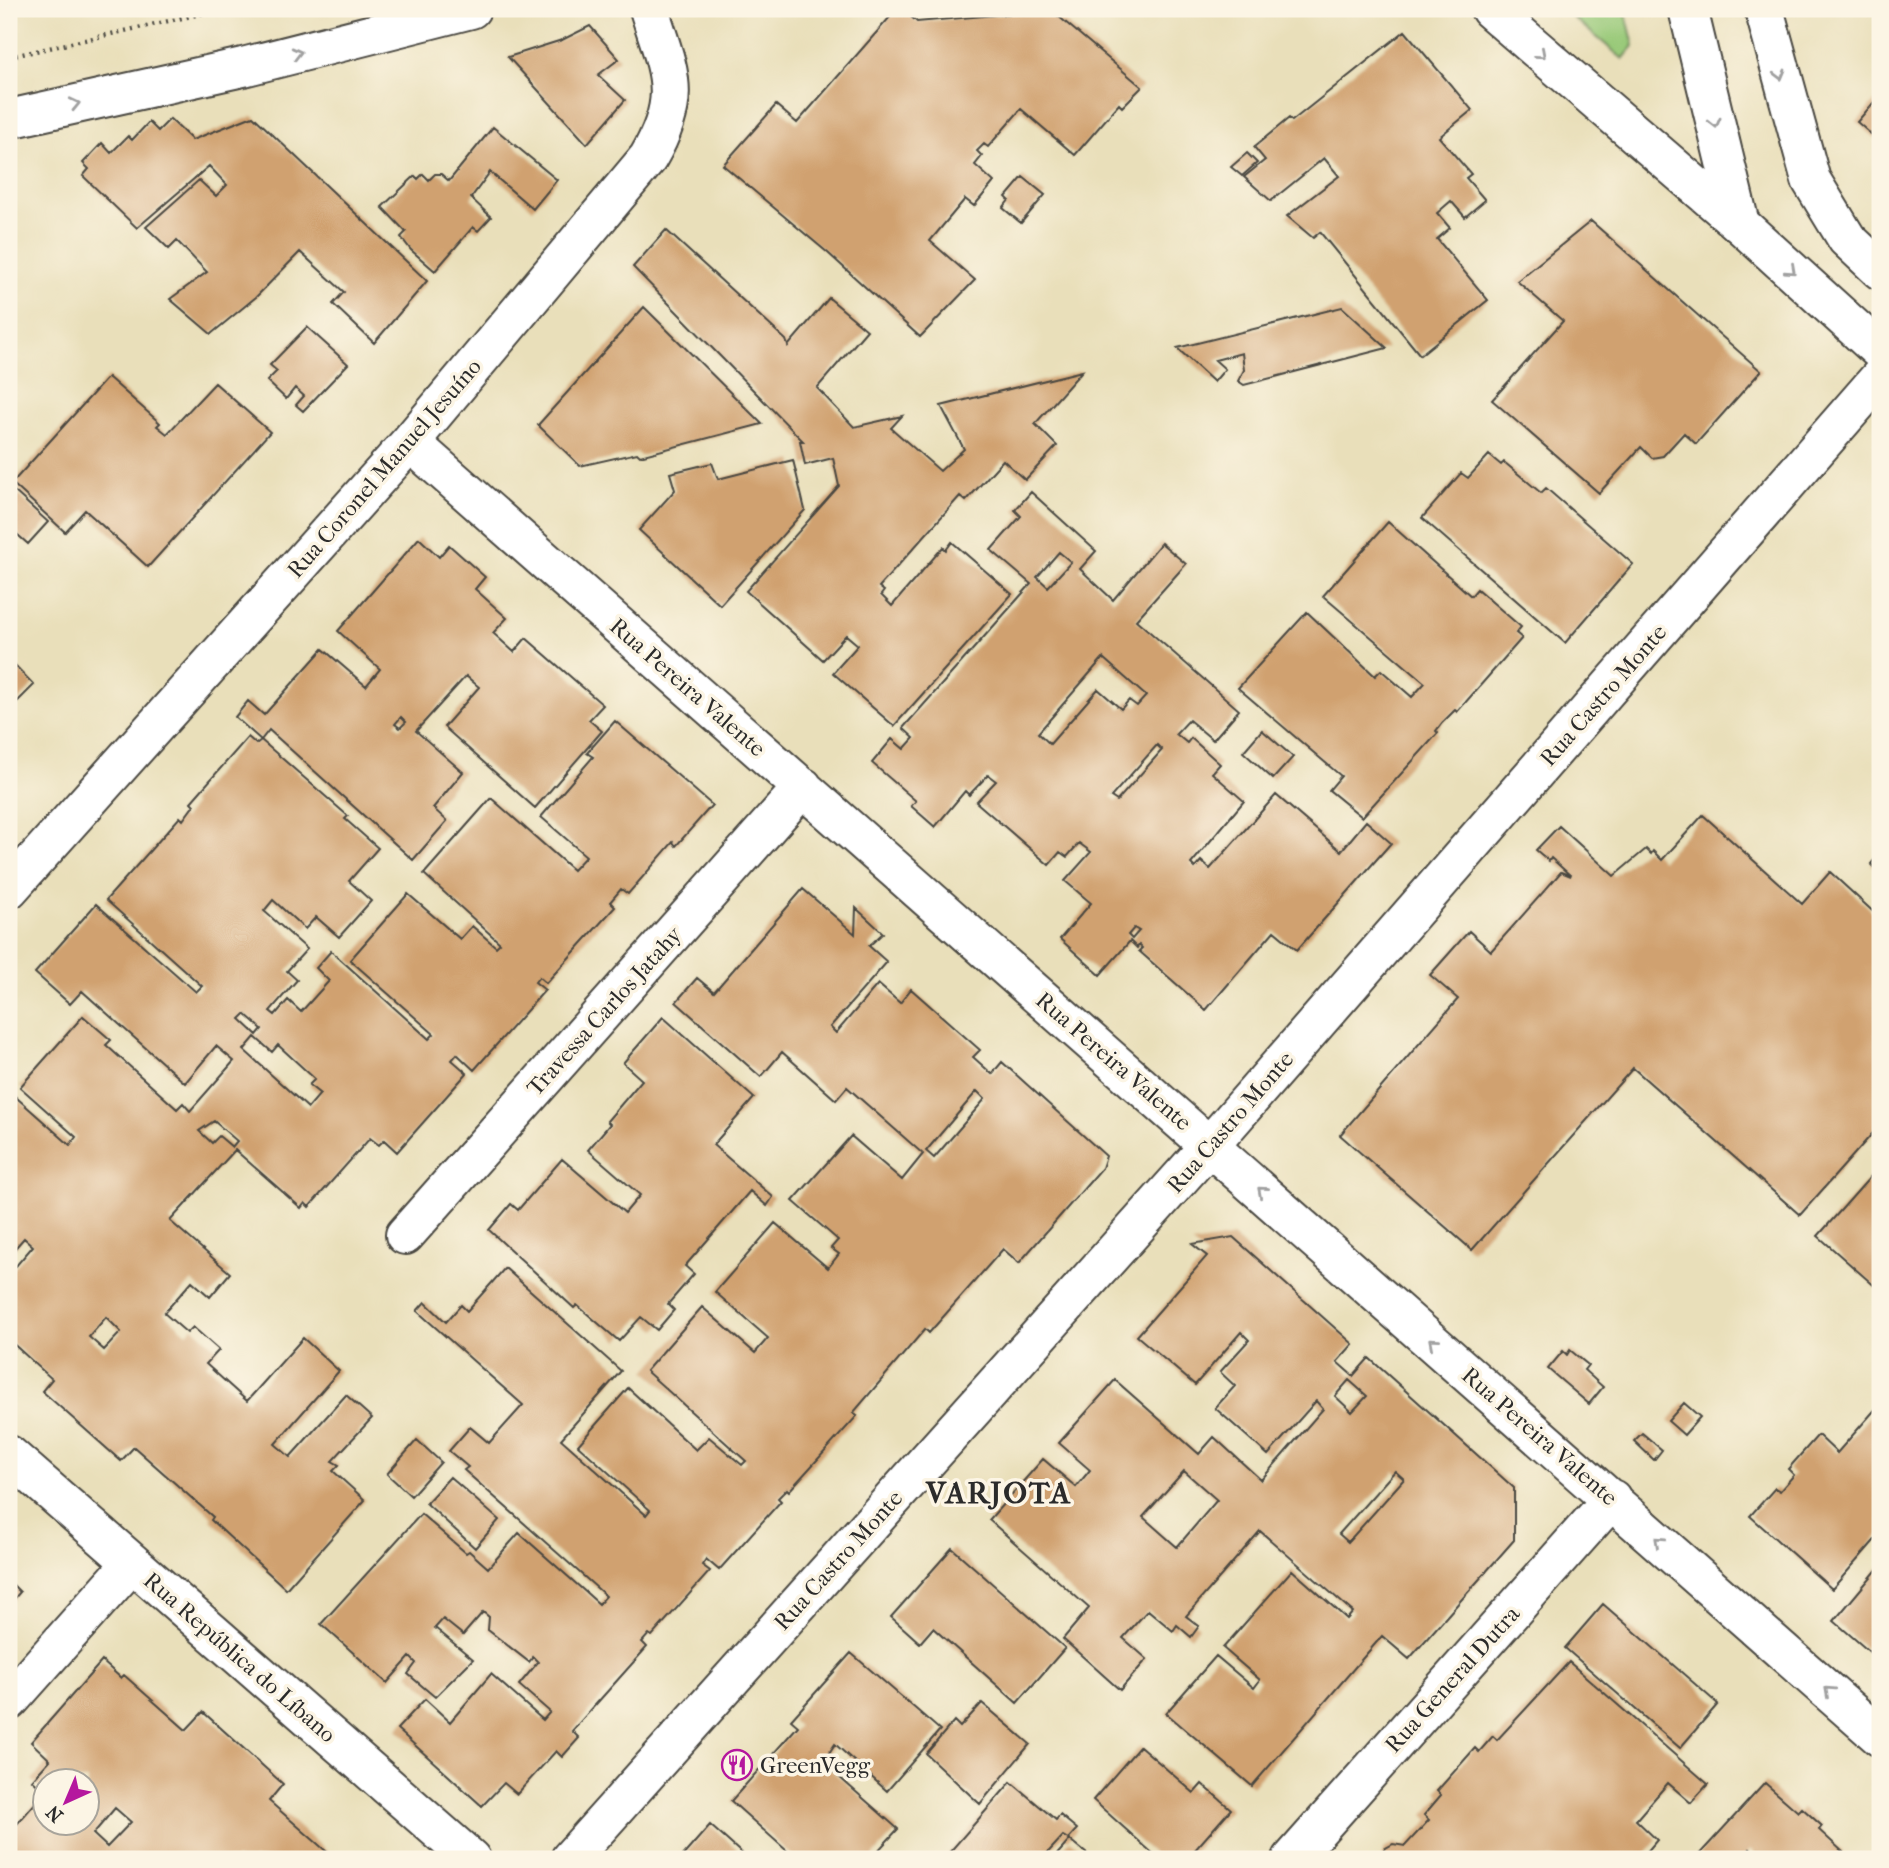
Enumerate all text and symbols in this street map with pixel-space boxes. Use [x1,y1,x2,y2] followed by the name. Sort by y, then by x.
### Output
[1533,46,1546,58] one-way arrow
[291,47,303,61] one-way arrow
[1772,69,1786,81] one-way arrow
[69,98,81,113] one-way arrow
[1707,117,1721,129] one-way arrow
[1782,262,1795,274] one-way arrow
[282,353,487,584] street label: Rua Coronel Manuel Jesuíno
[604,612,771,762] street label: Rua Pereira Valente
[1534,619,1672,772] street label: Rua Castro Monte
[521,921,688,1101] street label: Travessa Carlos Jatahy
[1030,986,1197,1136] street label: Rua Pereira Valente
[1161,1046,1299,1199] street label: Rua Castro Monte
[1257,1187,1270,1199] one-way arrow
[1428,1338,1441,1350] one-way arrow
[1456,1361,1623,1511] street label: Rua Pereira Valente
[925,1476,1072,1511] district label: VARJOTA
[768,1485,908,1636] street label: Rua Castro Monte
[1654,1536,1667,1549] one-way arrow
[138,1567,341,1748] street label: Rua República do Líbano
[1379,1600,1526,1758] street label: Rua General Dutra
[1824,1687,1837,1700] one-way arrow
[720,1748,754,1782] restaurant icon: GreenVegg
[760,1752,871,1779] place label: GreenVegg
[32,1766,102,1836] north arrow
[42,1800,68,1826] text: N

